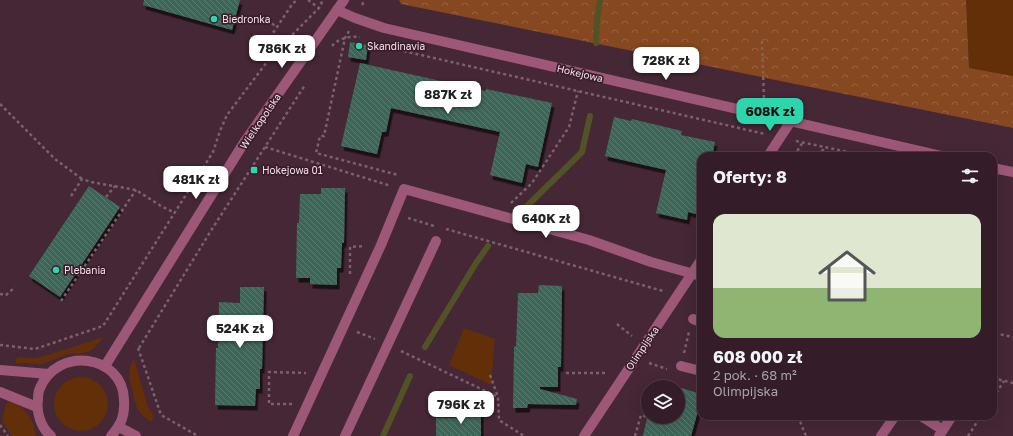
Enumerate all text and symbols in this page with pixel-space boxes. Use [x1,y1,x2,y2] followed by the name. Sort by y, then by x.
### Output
[222,13,270,25] place label: Biedronka
[209,14,219,24] marker: Biedronka
[245,35,319,69] pin: 786K zł
[258,40,306,56] text: 786K zł
[367,40,425,52] place label: Skandinavia
[354,41,364,51] marker: Skandinavia
[629,47,703,81] pin: 728K zł
[642,52,690,68] text: 728K zł
[556,62,604,84] street label: Hokejowa
[411,81,485,115] pin: 887K zł
[424,86,472,102] text: 887K zł
[237,91,283,151] street label: Wielkopolska
[733,98,807,132] pin: 608K zł
[745,103,795,119] text: 608K zł
[262,164,323,176] place label: Hokejowa 01
[249,165,259,175] marker: Hokejowa 01
[959,165,981,187] icon: filters
[159,166,233,200] pin: 481K zł
[713,166,787,187] text: Oferty: 8
[172,171,220,187] text: 481K zł
[509,205,583,239] pin: 640K zł
[521,210,571,226] text: 640K zł
[811,240,883,312] icon: home
[64,264,106,276] place label: Plebania
[51,265,61,275] marker: Plebania
[203,315,277,349] pin: 524K zł
[216,320,264,336] text: 524K zł
[623,324,661,372] street label: Olimpijska
[713,346,802,367] text: 608 000 zł
[713,367,797,383] text: 2 pok. · 68 m²
[641,380,685,424] map controls
[641,380,685,424] button: layers
[713,383,778,399] text: Olimpijska
[424,391,498,425] pin: 796K zł
[437,396,485,412] text: 796K zł

